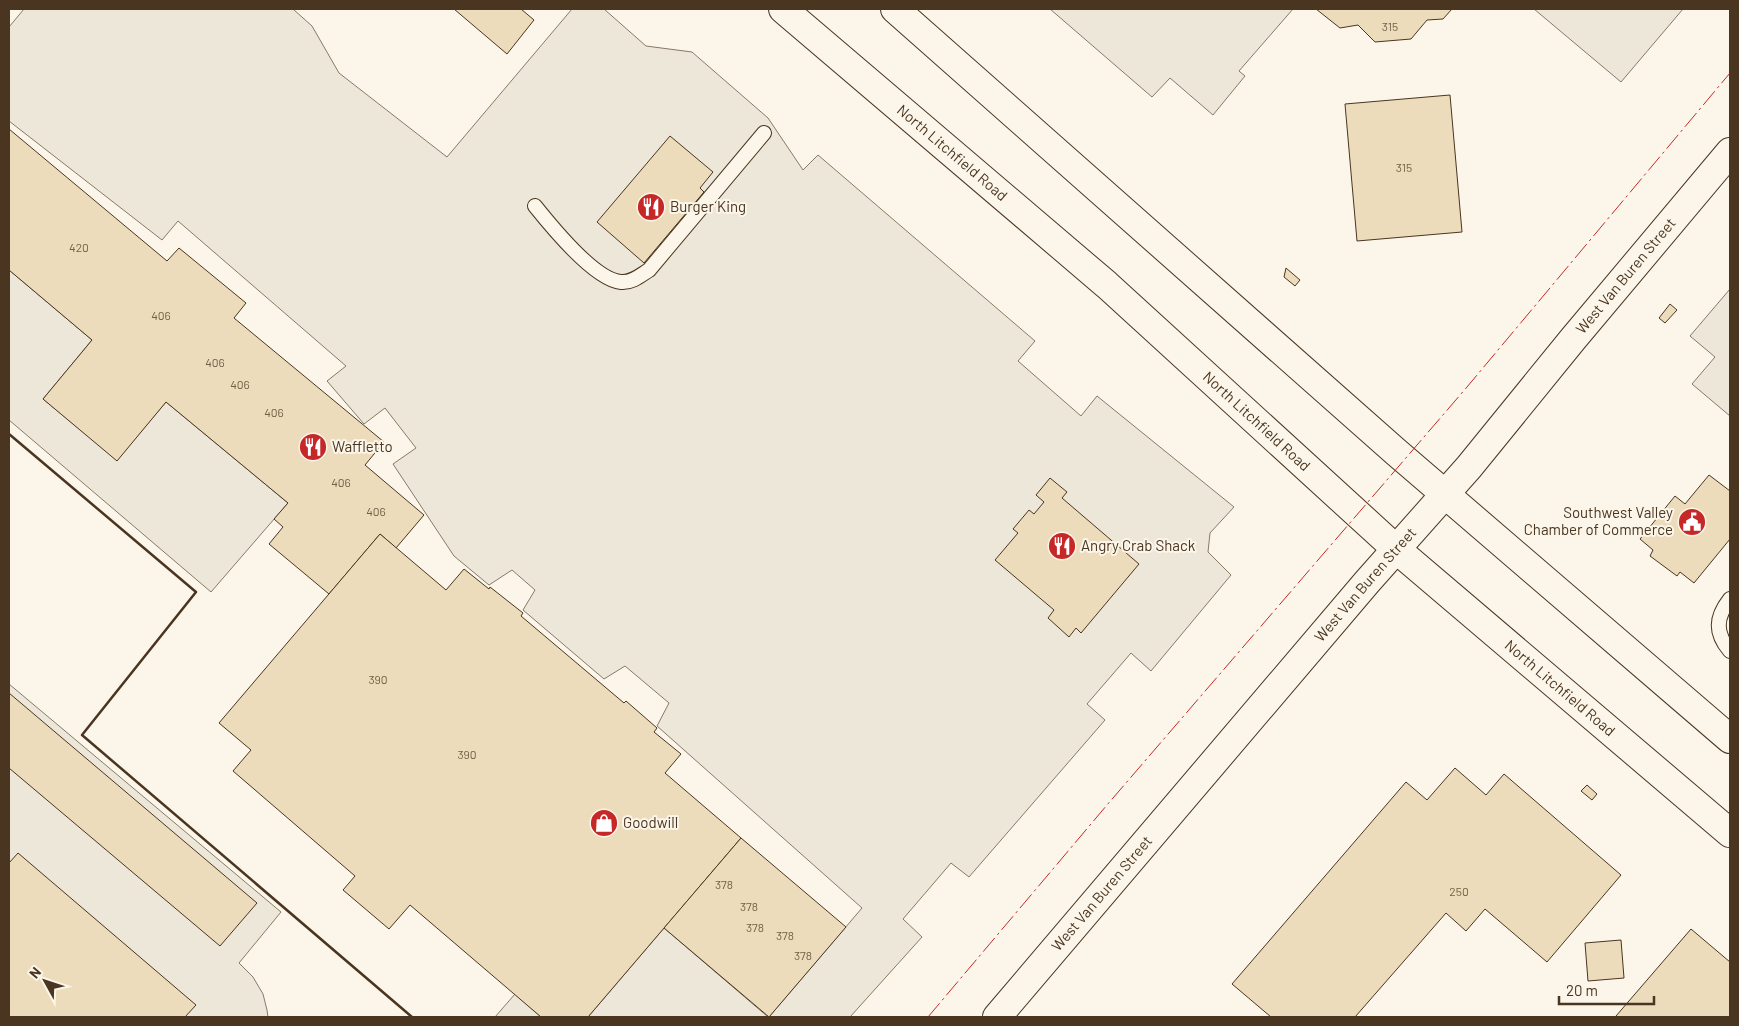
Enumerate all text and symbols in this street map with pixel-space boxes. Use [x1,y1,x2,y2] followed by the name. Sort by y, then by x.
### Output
[1382,19,1398,33] house number: 315
[894,100,1011,204] street label: North Litchfield Road
[1396,160,1412,174] house number: 315
[636,192,666,222] restaurant icon: Burger King
[670,197,746,215] place label: Burger King
[1571,214,1679,337] street label: West Van Buren Street
[69,240,89,254] house number: 420
[151,308,171,322] house number: 406
[205,355,225,369] house number: 406
[1200,367,1315,474] street label: North Litchfield Road
[230,377,250,391] house number: 406
[264,405,284,419] house number: 406
[298,432,328,462] restaurant icon: Waffletto
[332,437,393,455] place label: Waffletto
[331,475,351,489] house number: 406
[1524,503,1673,538] place label: Southwest Valley Chamber of Commerce
[366,504,386,518] house number: 406
[1677,507,1707,537] public building icon: Southwest Valley Chamber of Commerce
[1310,523,1419,645] street label: West Van Buren Street
[1047,531,1077,561] restaurant icon: Angry Crab Shack
[1081,536,1196,554] place label: Angry Crab Shack
[1502,636,1619,739] street label: North Litchfield Road
[368,672,388,686] house number: 390
[457,747,477,761] house number: 390
[589,808,619,838] shop icon: Goodwill
[623,813,678,831] place label: Goodwill
[1047,832,1155,954] street label: West Van Buren Street
[715,877,733,891] house number: 378
[1449,884,1469,898] house number: 250
[740,899,758,913] house number: 378
[746,920,764,934] house number: 378
[776,928,794,942] house number: 378
[794,948,812,962] house number: 378
[20,956,70,1006] north arrow
[25,963,44,981] text: N
[1559,974,1654,1006] scale bar
[1566,981,1598,999] text: 20 m

